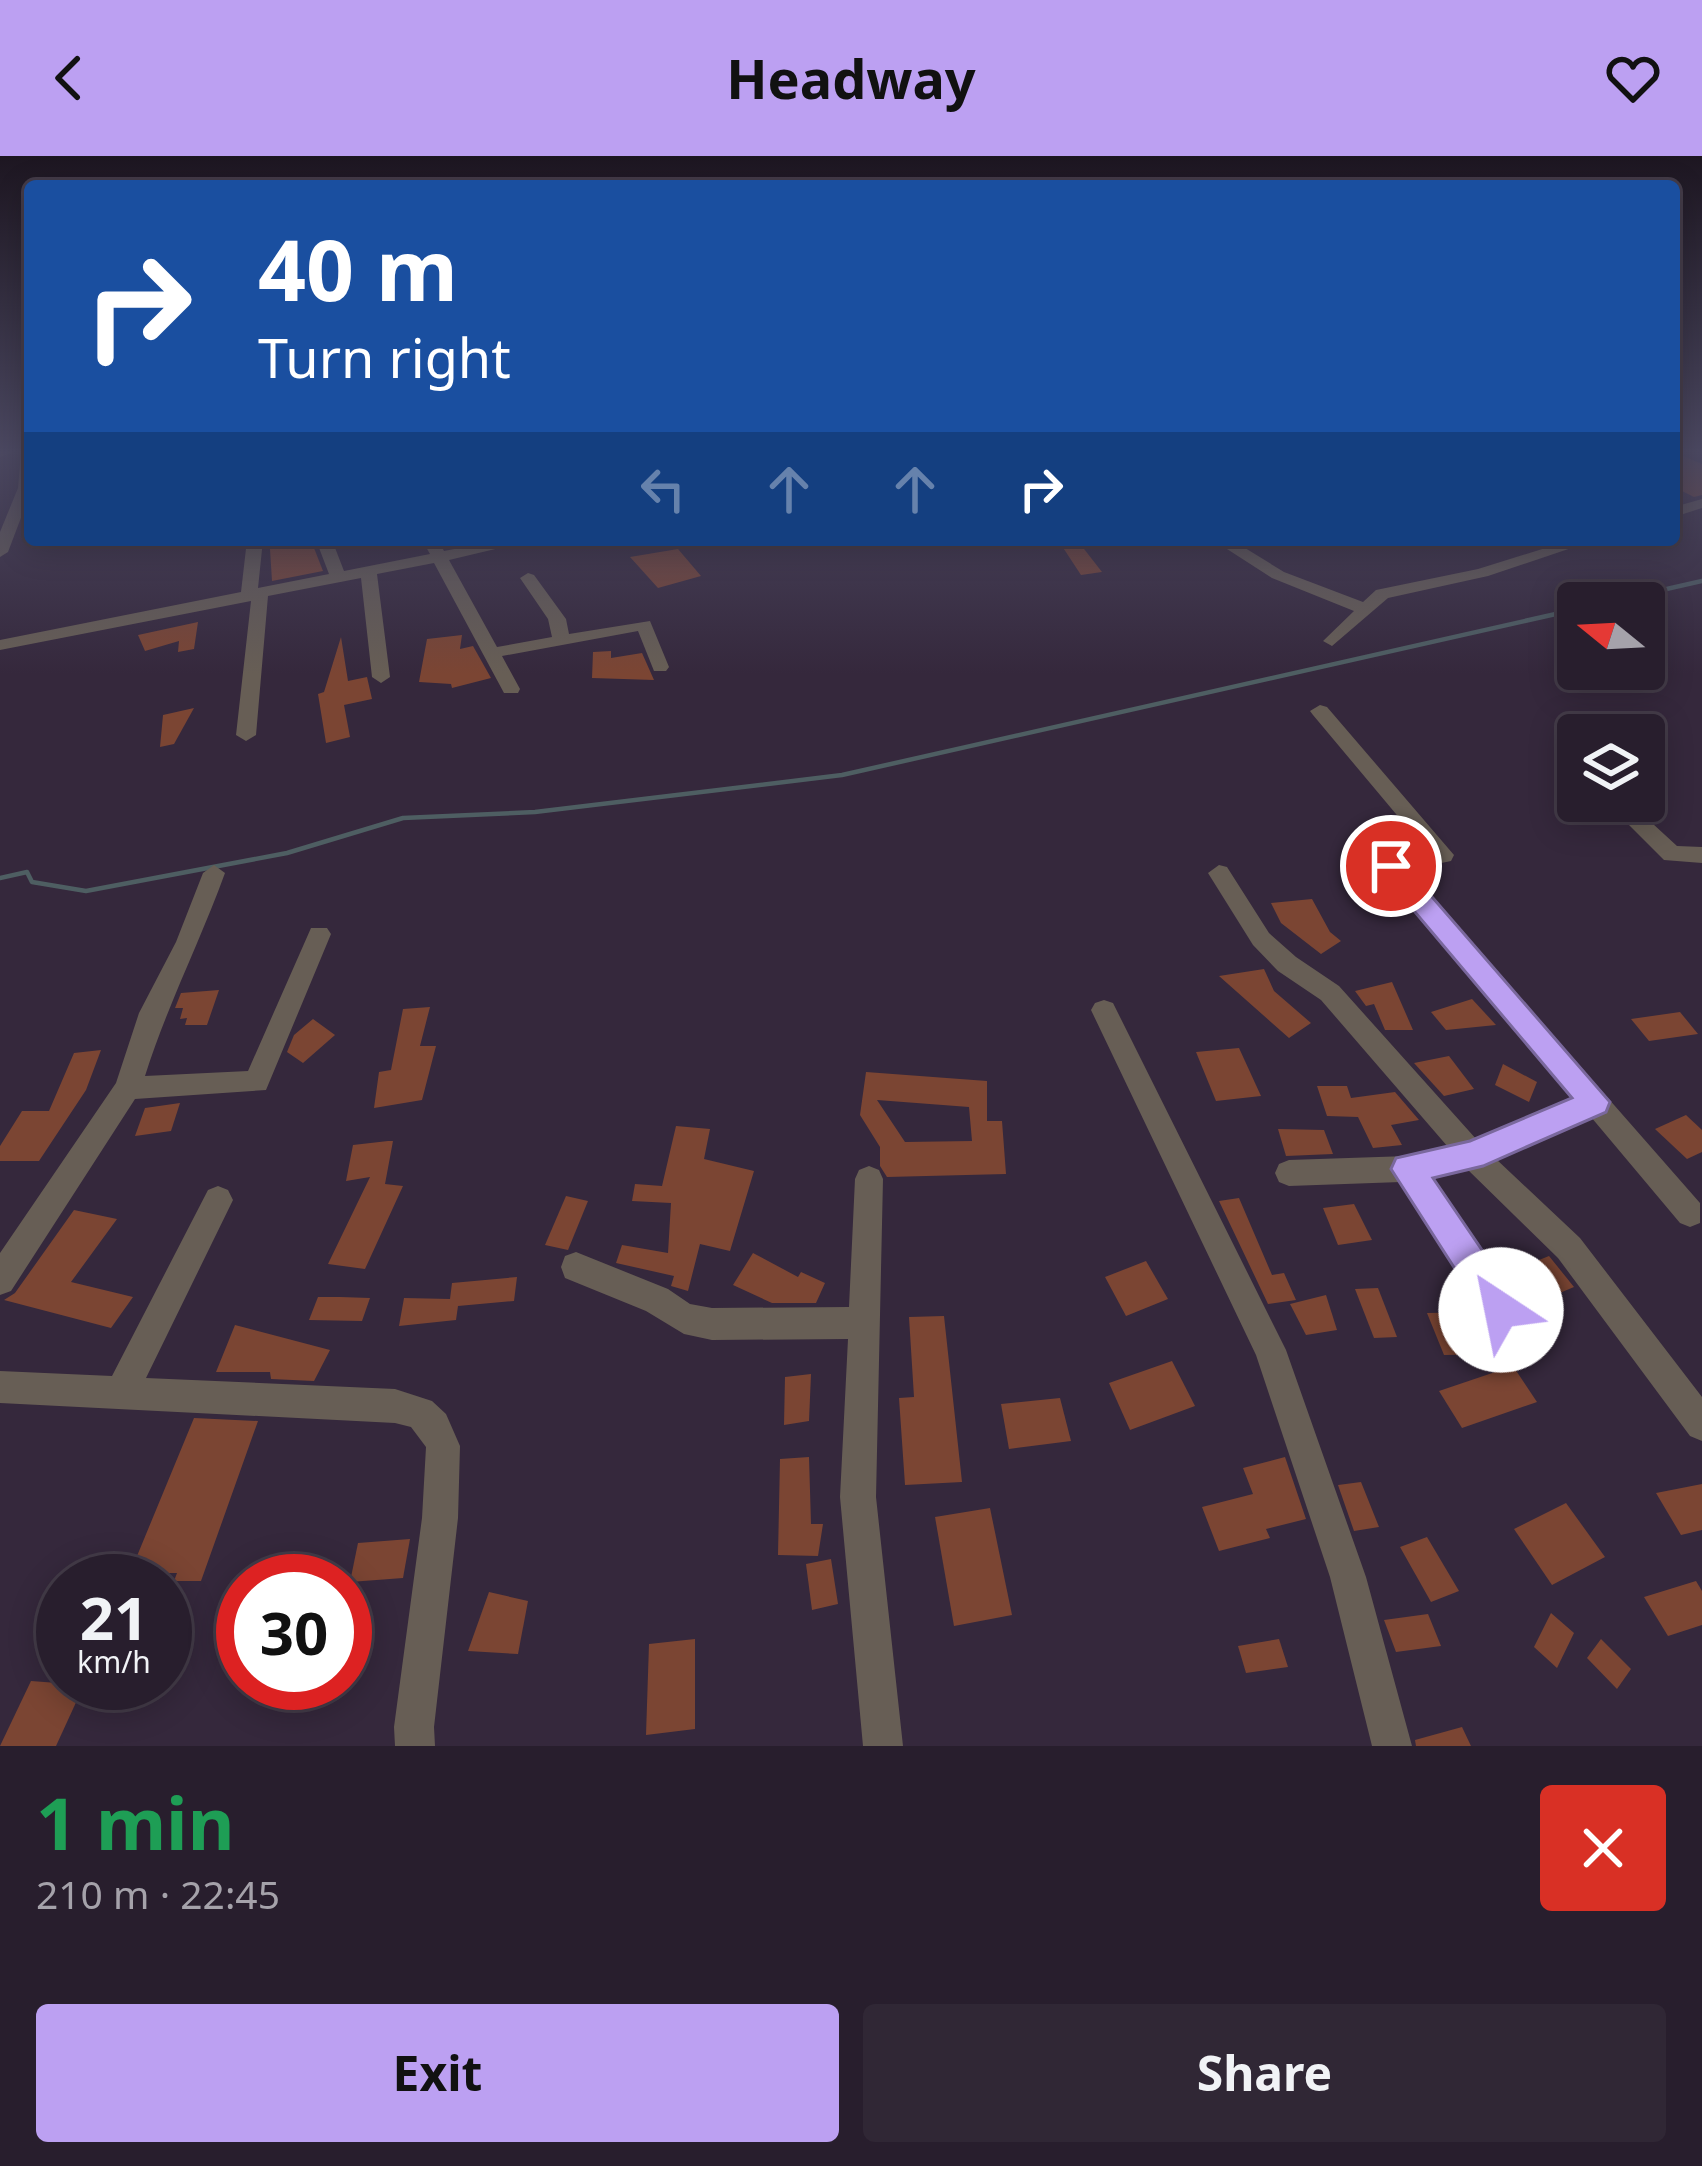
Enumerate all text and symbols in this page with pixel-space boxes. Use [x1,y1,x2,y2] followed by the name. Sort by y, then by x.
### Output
[726,41,976,115] text: Headway
[36,45,102,111] icon: back
[1600,45,1666,111] icon: heart
[258,211,458,326] text: 40 m
[60,228,216,384] icon: right
[258,320,511,394] text: Turn right
[630,456,696,522] icon: left
[756,456,822,522] icon: ahead
[882,456,948,522] icon: ahead
[1008,456,1074,522] icon: right
[1557,582,1665,690] north arrow
[1557,582,1665,822] map controls
[1557,714,1665,822] button: layers
[1340,815,1442,917] pin
[1358,833,1424,899] icon: arrive
[1438,1247,1564,1373] position arrow
[216,1554,372,1710] speed limit sign: 30
[80,1576,148,1658] text: 21
[77,1641,151,1682] text: km/h
[36,1773,234,1871] text: 1 min
[1540,1785,1666,1911] button: close
[36,1867,280,1920] text: 210 m · 22:45
[36,2004,839,2142] button: Exit
[863,2004,1666,2142] button: Share

